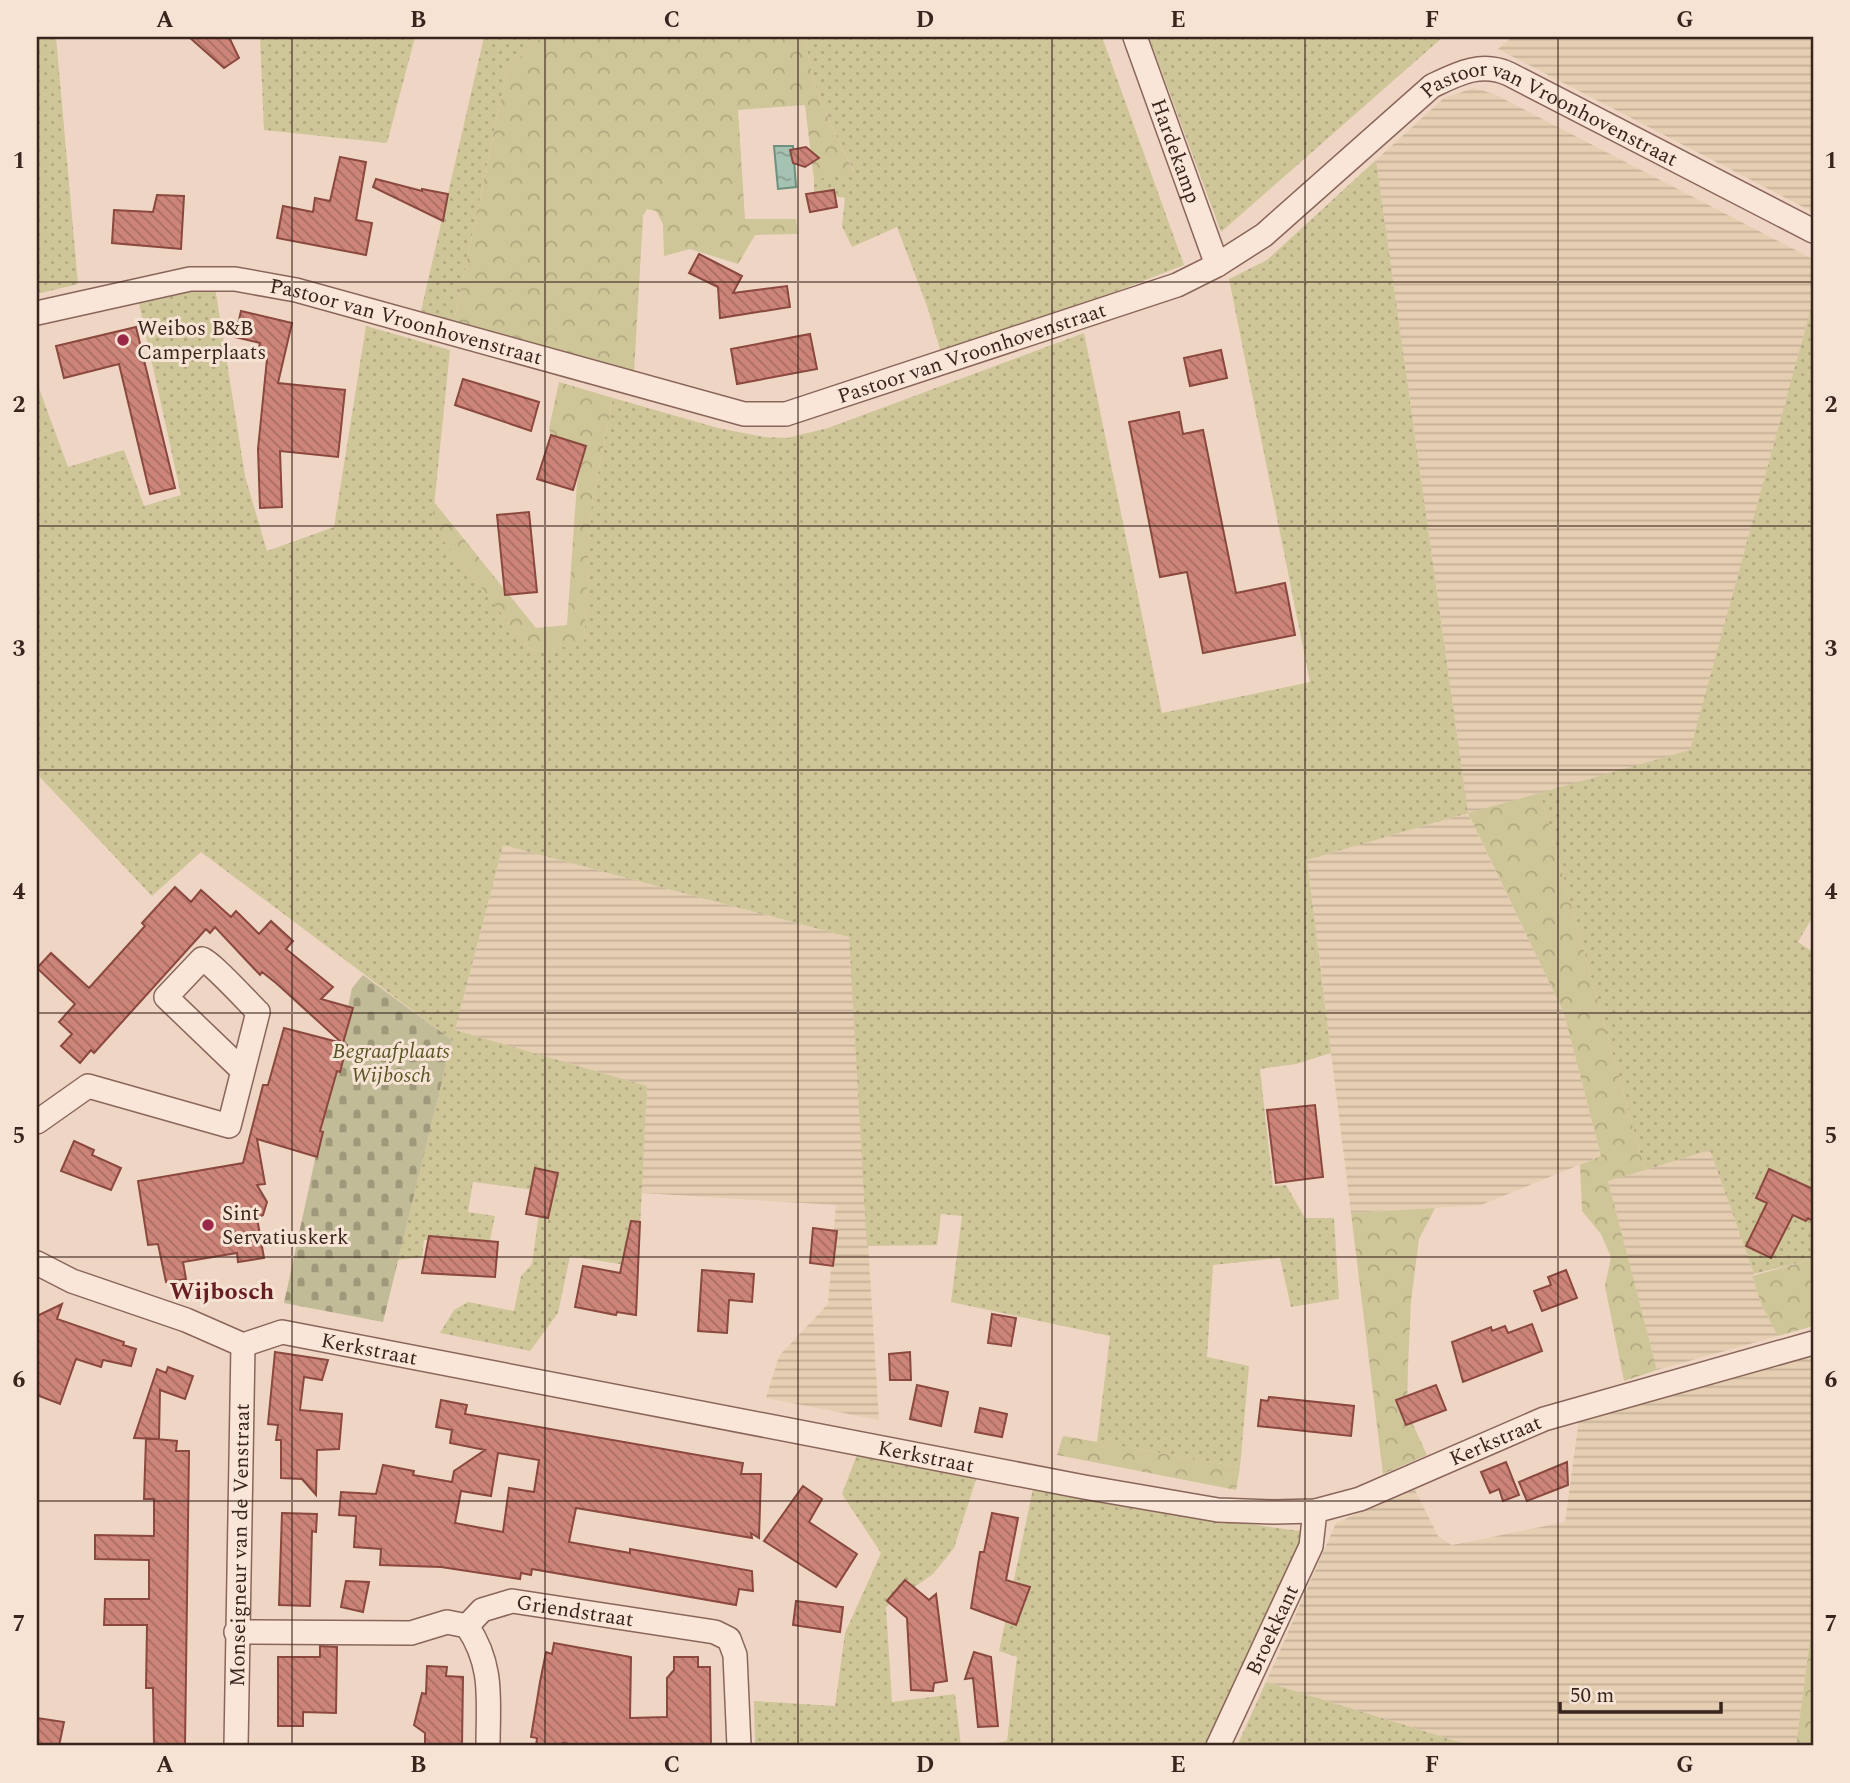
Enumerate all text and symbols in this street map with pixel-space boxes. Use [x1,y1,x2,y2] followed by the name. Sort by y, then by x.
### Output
[156,3,174,38] text: A
[410,3,426,38] text: B
[664,3,680,38] text: C
[916,3,934,38] text: D
[1170,3,1186,38] text: E
[1425,3,1439,38] text: F
[1676,3,1694,38] text: G
[1413,53,1683,176] street label: Pastoor van Vroonhovenstraat
[1141,94,1209,208] street label: Hardekamp
[13,144,25,179] text: 1
[1825,144,1837,179] text: 1
[267,271,546,374] street label: Pastoor van Vroonhovenstraat
[833,294,1110,413] street label: Pastoor van Vroonhovenstraat
[137,313,266,369] place label: Weibos B&B Camperplaats
[115,332,131,348] marker: Weibos B&B Camperplaats
[13,388,26,423] text: 2
[1825,388,1838,423] text: 2
[13,632,26,667] text: 3
[1825,632,1838,667] text: 3
[13,875,26,910] text: 4
[1825,875,1838,910] text: 4
[332,1036,450,1092] park label: Begraafplaats Wijbosch
[13,1119,25,1154] text: 5
[1825,1119,1837,1154] text: 5
[222,1198,349,1254] place label: Sint Servatiuskerk
[200,1217,216,1233] marker: Sint Servatiuskerk
[170,1274,275,1310] district label: Wijbosch
[318,1325,420,1375] street label: Kerkstraat
[13,1363,26,1398] text: 6
[1825,1363,1838,1398] text: 6
[222,1403,259,1687] street label: Monseigneur van de Venstraat
[1444,1407,1547,1475] street label: Kerkstraat
[875,1432,977,1482] street label: Kerkstraat
[1238,1580,1308,1681] street label: Broekkant
[514,1587,636,1636] street label: Griendstraat
[13,1607,25,1642] text: 7
[1825,1607,1837,1642] text: 7
[1560,1671,1720,1715] scale bar
[1570,1680,1614,1712] text: 50 m
[156,1748,174,1783] text: A
[410,1748,426,1783] text: B
[664,1748,680,1783] text: C
[916,1748,934,1783] text: D
[1170,1748,1186,1783] text: E
[1425,1748,1439,1783] text: F
[1676,1748,1694,1783] text: G

